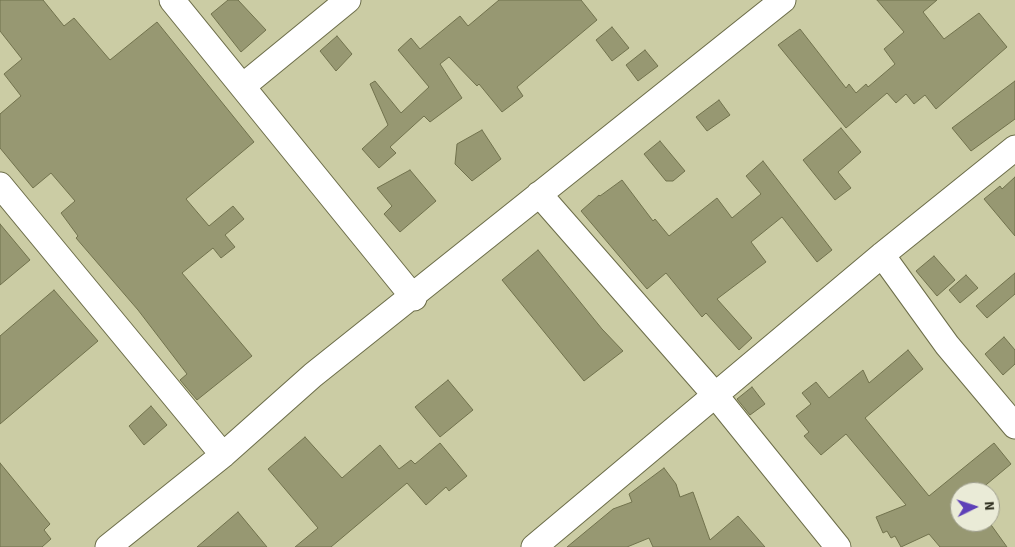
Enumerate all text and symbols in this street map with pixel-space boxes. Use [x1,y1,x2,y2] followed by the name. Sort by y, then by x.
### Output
[950,482,1000,532] north arrow
[979,501,999,511] text: N

